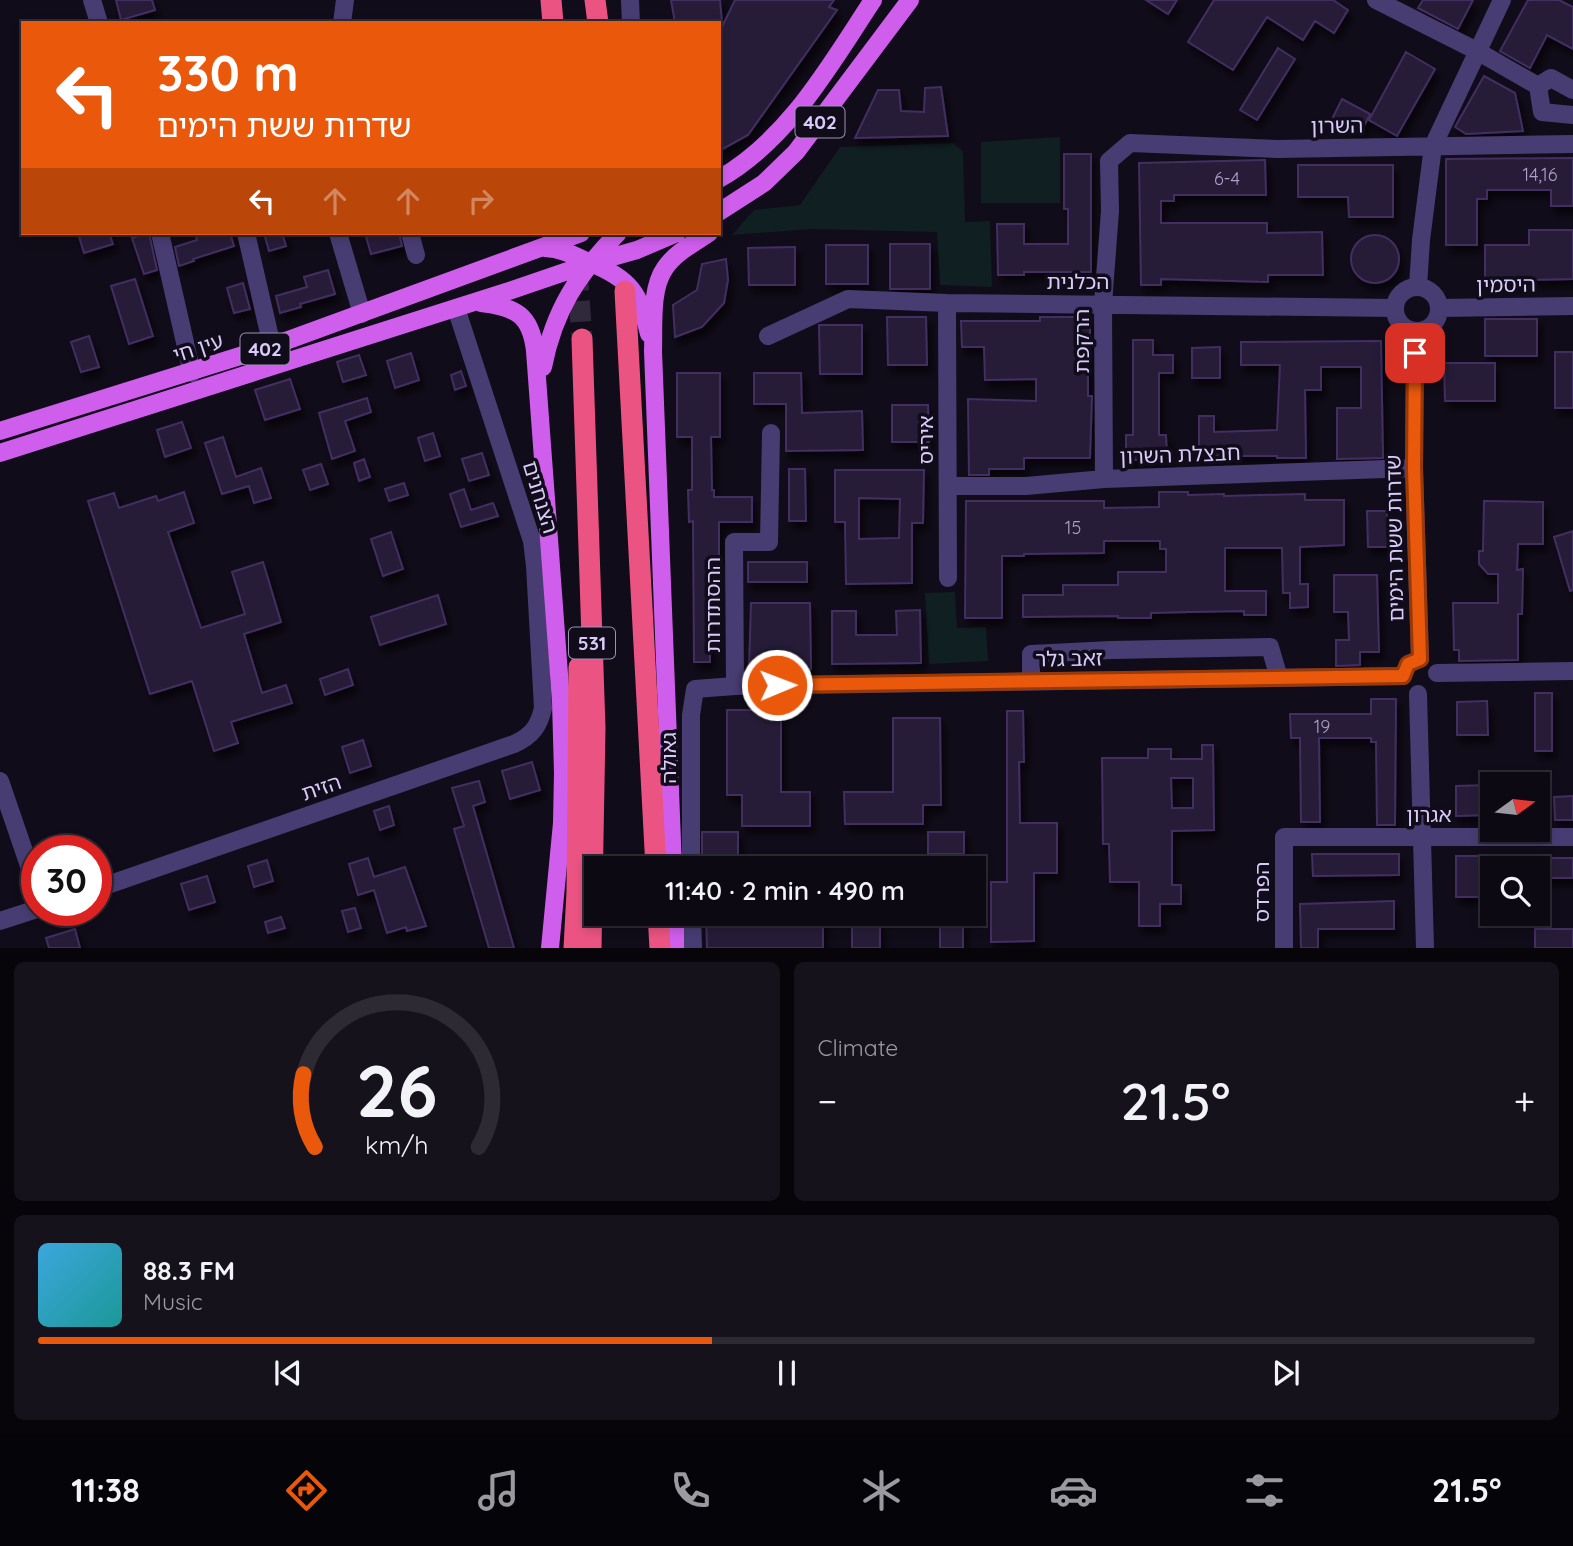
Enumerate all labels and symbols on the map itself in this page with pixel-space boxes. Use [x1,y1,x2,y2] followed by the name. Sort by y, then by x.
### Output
[796,106,844,138] road number: 402
[1310,112,1364,138] street label: השרון
[1523,163,1558,186] house number: 14,16
[1214,167,1240,190] house number: 6-4
[1047,268,1109,294] street label: הכלנית
[1476,270,1536,298] street label: היסמין
[1068,309,1094,373] street label: הרקפת
[1385,323,1445,383] pin
[170,327,226,367] street label: עין חי
[240,334,290,364] road number: 402
[912,415,938,465] street label: איריס
[1119,439,1241,469] street label: חבצלת השרון
[1380,454,1408,622] street label: שדרות ששת הימים
[518,458,564,536] street label: הצנחנים
[1065,516,1081,539] house number: 15
[699,557,725,653] street label: ההסתדרות
[569,628,615,658] road number: 531
[1035,644,1103,672] street label: זאב גלר
[740,648,814,722] position arrow
[1314,715,1330,738] house number: 19
[655,732,681,784] street label: גאולה
[298,768,344,806] street label: הזית
[1480,772,1550,842] north arrow
[1406,801,1452,827] street label: אגרון
[21,835,112,926] speed limit sign: 30
[1248,862,1274,922] street label: הפרדס

